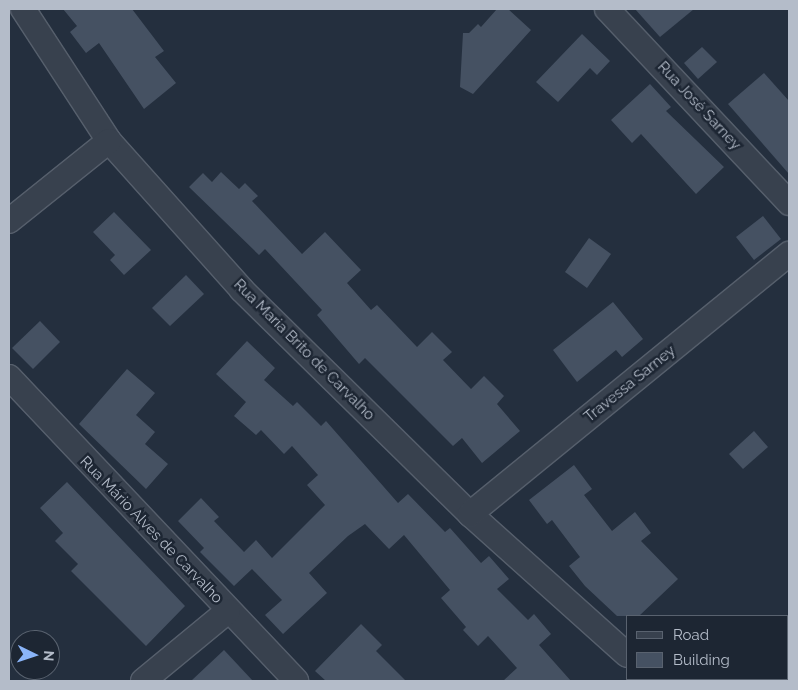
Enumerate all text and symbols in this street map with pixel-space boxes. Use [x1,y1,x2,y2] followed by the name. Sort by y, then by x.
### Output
[653,58,745,154] street label: Rua José Sarney
[230,276,378,424] street label: Rua Maria Brito de Carvalho
[581,342,679,426] street label: Travessa Sarney
[76,452,226,608] street label: Rua Mário Alves de Carvalho
[626,615,788,680] legend
[673,626,709,644] text: Road
[10,630,60,680] north arrow
[41,650,57,662] text: N
[673,651,730,669] text: Building

